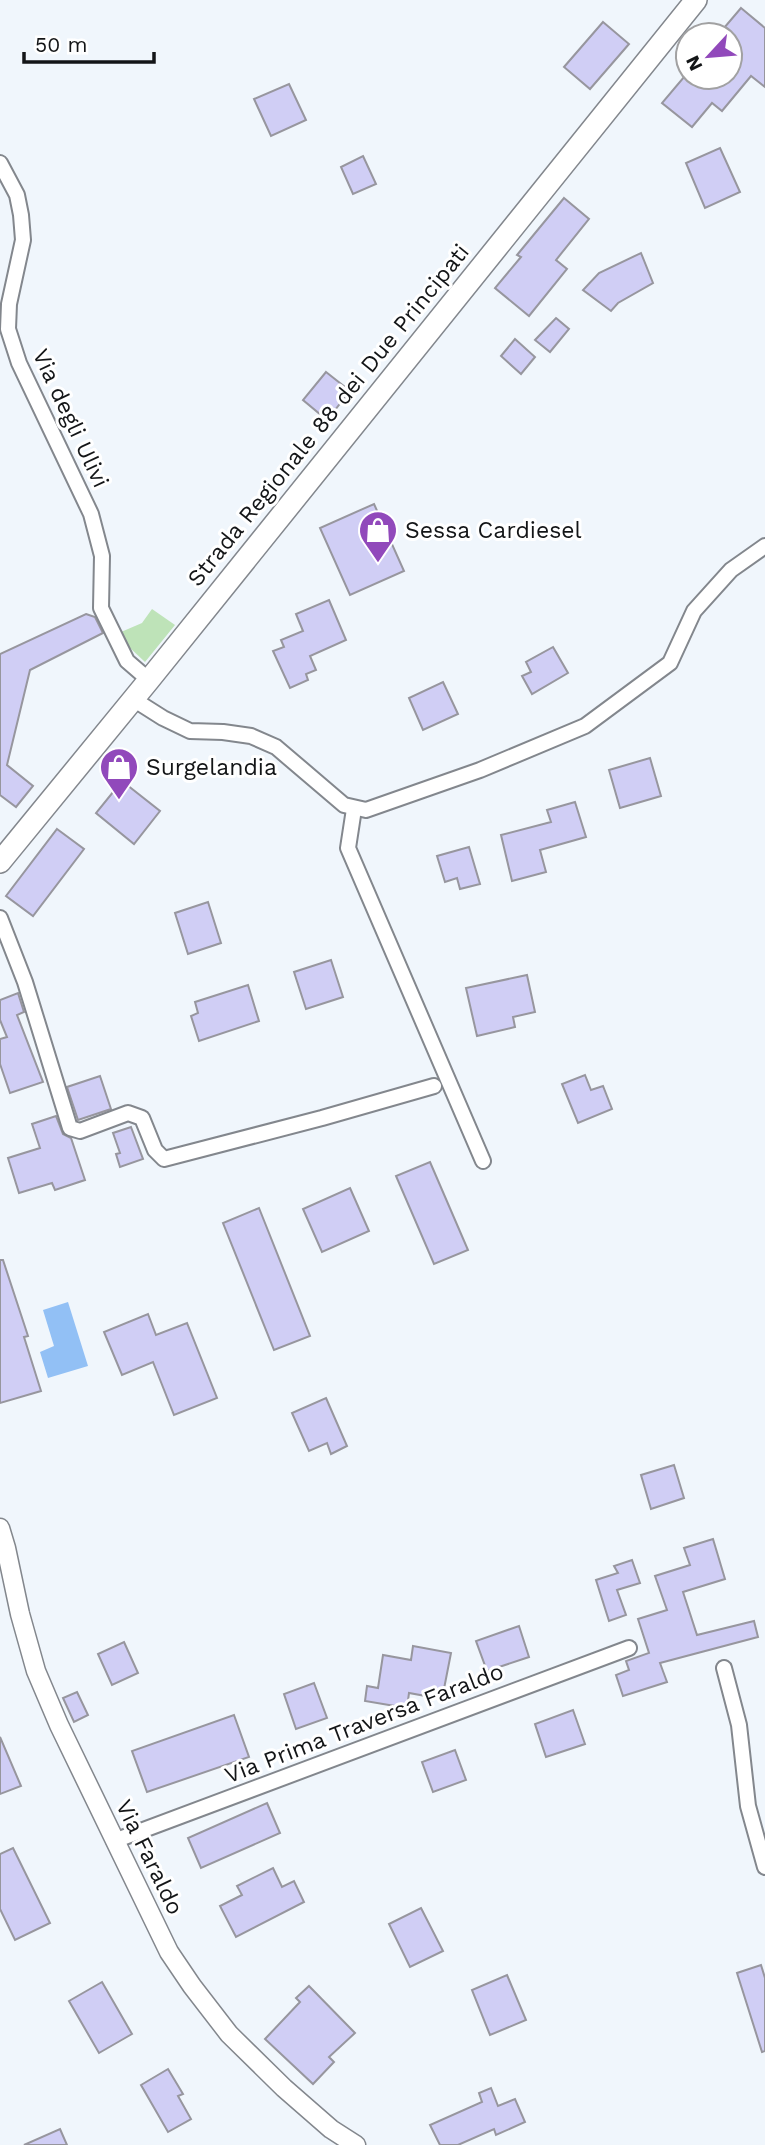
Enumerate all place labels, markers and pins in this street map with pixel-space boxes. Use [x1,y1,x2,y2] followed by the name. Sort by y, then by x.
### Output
[357,509,399,564] shop icon: Sessa Cardiesel
[405,517,582,544] place label: Sessa Cardiesel
[98,746,140,801] shop icon: Surgelandia
[146,754,277,781] place label: Surgelandia

